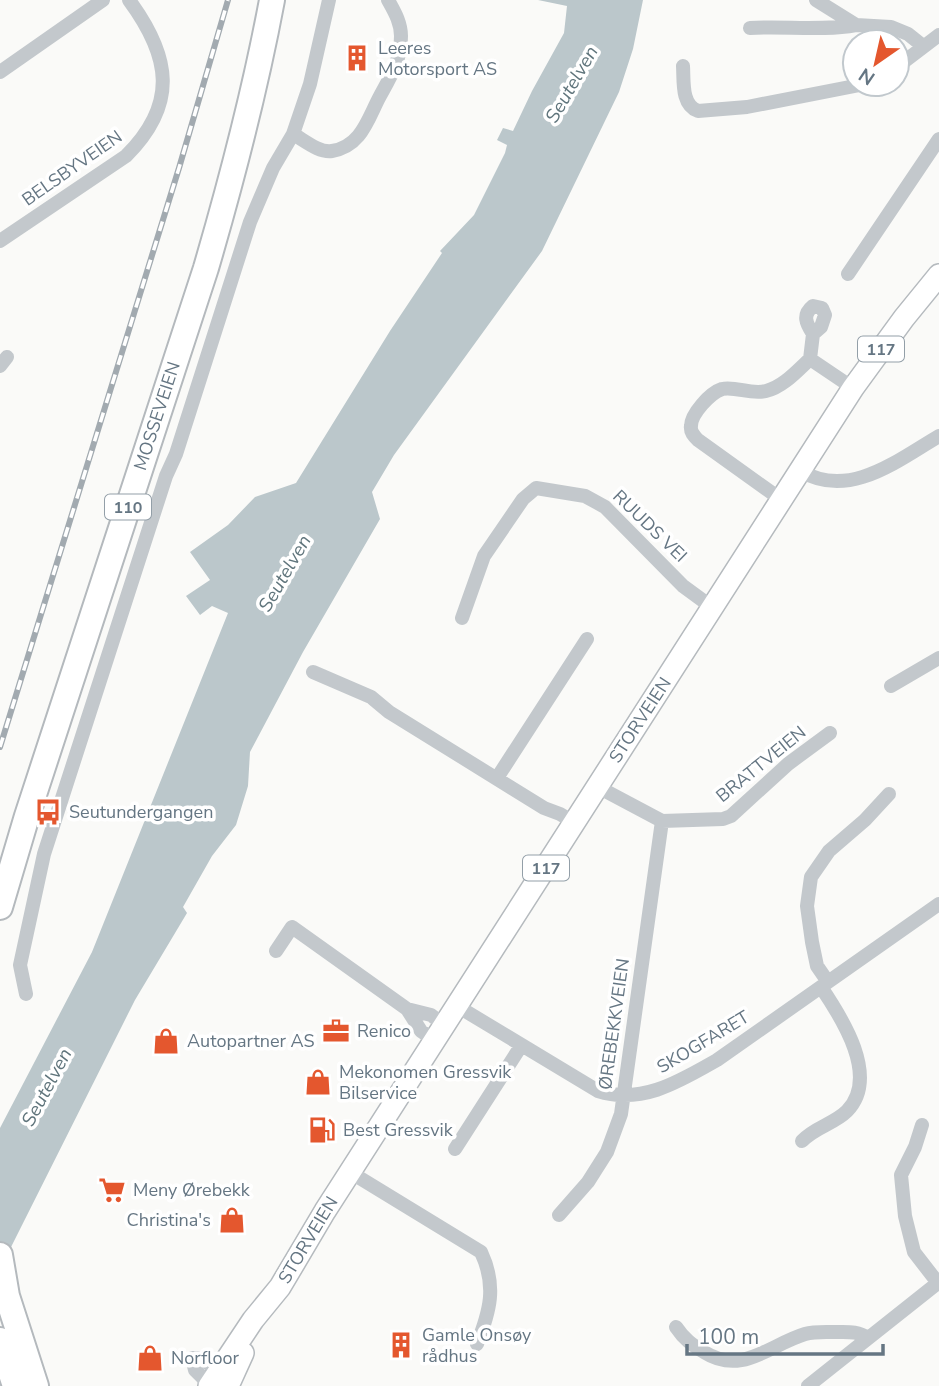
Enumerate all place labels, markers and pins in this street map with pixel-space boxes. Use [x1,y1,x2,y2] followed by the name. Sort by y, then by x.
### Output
[378,36,497,81] place label: Leeres Motorsport AS
[342,43,372,73] building icon: Leeres Motorsport AS
[33,797,63,827] bus stop icon: Seutundergangen
[69,800,213,824] place label: Seutundergangen
[321,1016,351,1046] office icon: Renico
[357,1019,411,1043] place label: Renico
[151,1026,181,1056] shop icon: Autopartner AS
[187,1029,315,1053] place label: Autopartner AS
[339,1060,512,1105] place label: Mekonomen Gressvik Bilservice
[303,1067,333,1097] shop icon: Mekonomen Gressvik Bilservice
[307,1115,337,1145] fuel station icon: Best Gressvik
[343,1118,454,1142] place label: Best Gressvik
[97,1175,127,1205] supermarket icon: Meny Ørebekk
[133,1178,251,1202] place label: Meny Ørebekk
[217,1205,247,1235] shop icon: Christina's
[127,1208,211,1232] place label: Christina's
[422,1323,532,1368] place label: Gamle Onsøy rådhus
[386,1330,416,1360] building icon: Gamle Onsøy rådhus
[135,1343,165,1373] shop icon: Norfloor
[171,1346,239,1370] place label: Norfloor

